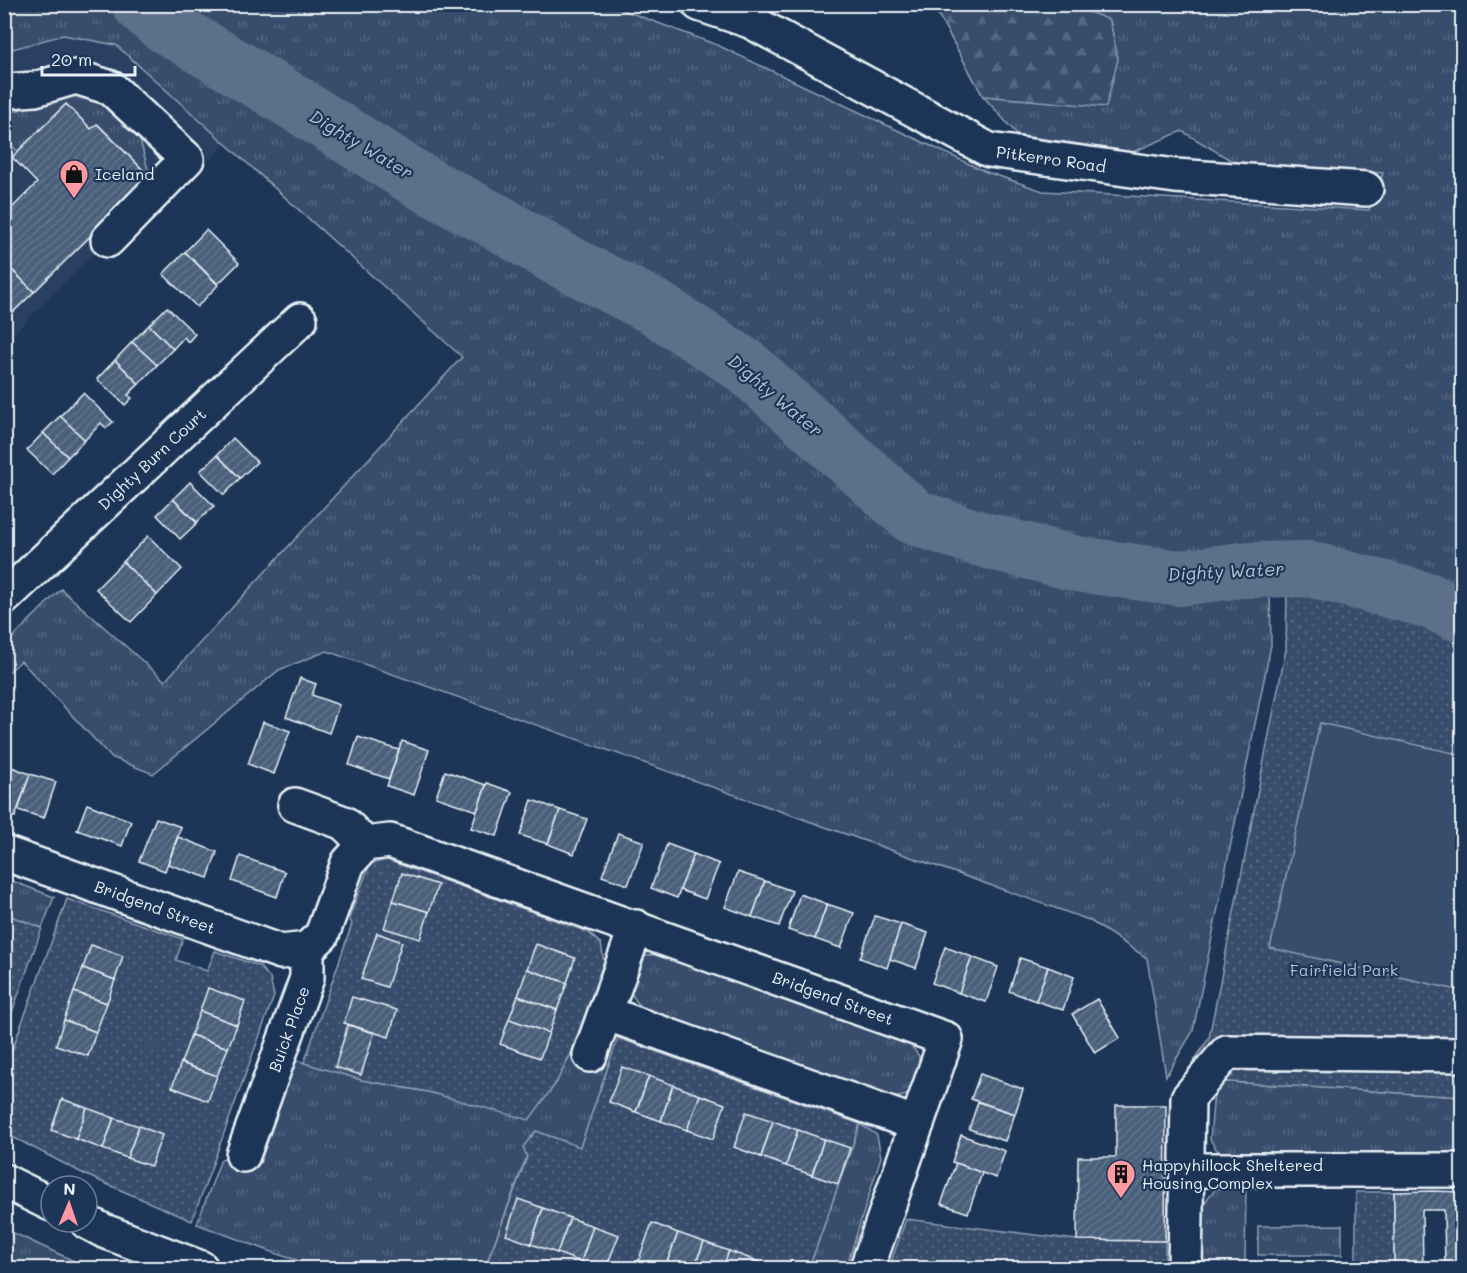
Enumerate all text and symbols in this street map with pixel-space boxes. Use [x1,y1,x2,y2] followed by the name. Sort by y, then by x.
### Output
[42,39,135,77] scale bar
[51,47,92,71] text: 20 m
[305,104,418,184] water label: Dighty Water
[995,140,1107,177] street label: Pitkerro Road
[58,158,90,200] shop icon: Iceland
[95,163,154,184] place label: Iceland
[723,349,828,442] water label: Dighty Water
[93,403,210,514] street label: Dighty Burn Court
[1167,556,1285,586] water label: Dighty Water
[92,875,219,938] street label: Bridgend Street
[1290,959,1398,980] park label: Fairfield Park
[770,966,897,1029] street label: Bridgend Street
[263,983,314,1075] street label: Buick Place
[1142,1154,1323,1193] place label: Happyhillock Sheltered Housing Complex
[1105,1158,1137,1200] building icon: Happyhillock Sheltered Housing Complex
[39,1174,99,1234] north arrow
[63,1178,76,1199] text: N

